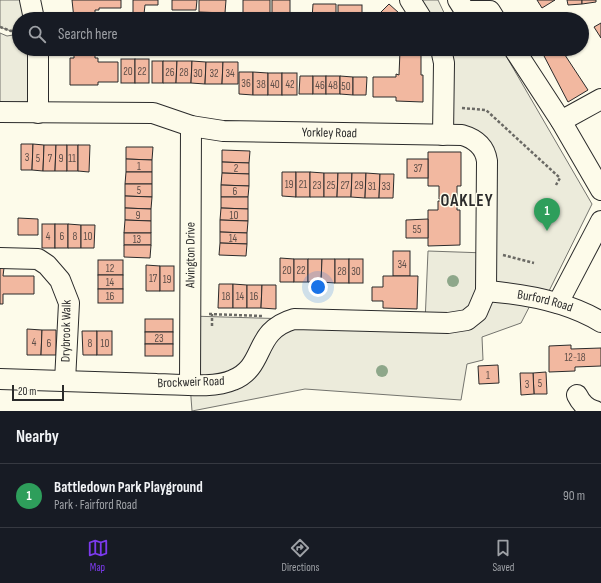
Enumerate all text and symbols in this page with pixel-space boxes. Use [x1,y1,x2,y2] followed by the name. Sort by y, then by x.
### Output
[12,12,589,56] search box
[26,23,48,45] icon: search
[58,25,118,44] text: Search here
[123,65,133,78] house number: 20
[137,65,147,78] house number: 22
[165,66,175,79] house number: 26
[179,66,189,79] house number: 28
[193,67,203,80] house number: 30
[209,67,219,80] house number: 32
[225,67,235,80] house number: 34
[241,77,251,90] house number: 36
[256,78,266,91] house number: 38
[270,78,280,91] house number: 40
[285,78,295,91] house number: 42
[315,79,325,92] house number: 46
[328,79,338,92] house number: 48
[341,80,351,93] house number: 50
[302,124,357,141] street label: Yorkley Road
[25,151,30,164] house number: 3
[36,152,40,165] house number: 5
[48,152,53,165] house number: 7
[59,152,64,165] house number: 9
[68,152,76,165] house number: 11
[137,160,141,173] house number: 1
[234,162,239,175] house number: 2
[413,162,423,175] house number: 37
[285,178,293,191] house number: 19
[299,178,307,191] house number: 21
[312,179,322,192] house number: 23
[327,179,335,192] house number: 25
[341,179,350,192] house number: 27
[354,179,364,192] house number: 29
[368,180,376,193] house number: 31
[381,180,391,193] house number: 33
[137,184,141,197] house number: 5
[233,185,238,198] house number: 6
[441,191,494,211] district label: OAKLEY
[534,198,560,231] pin: 1
[136,209,141,222] house number: 9
[230,209,238,222] house number: 10
[182,222,199,289] street label: Alvington Drive
[413,223,421,236] house number: 55
[46,230,51,243] house number: 4
[60,230,65,243] house number: 6
[73,230,78,243] house number: 8
[84,230,92,243] house number: 10
[229,232,238,245] house number: 14
[133,233,142,246] house number: 13
[397,258,407,271] house number: 34
[106,262,115,275] house number: 12
[282,264,292,277] house number: 20
[296,264,306,277] house number: 22
[337,265,347,278] house number: 28
[351,265,361,278] house number: 30
[149,272,158,285] house number: 17
[163,273,171,286] house number: 19
[106,276,115,289] house number: 14
[308,277,328,297] your location
[516,286,575,316] street label: Burford Road
[106,290,115,303] house number: 16
[222,290,231,303] house number: 18
[236,290,245,303] house number: 14
[250,290,259,303] house number: 16
[57,300,75,362] street label: Drybrook Walk
[154,332,164,345] house number: 23
[32,336,37,349] house number: 4
[47,337,52,350] house number: 6
[88,337,93,350] house number: 8
[101,337,109,350] house number: 10
[564,351,586,364] house number: 12-18
[486,369,490,382] house number: 1
[157,373,225,391] street label: Brockweir Road
[538,377,542,390] house number: 5
[525,378,530,391] house number: 3
[12,383,64,402] scale bar
[18,385,36,398] text: 20 m
[16,427,59,447] text: Nearby
[54,478,203,497] text: Battledown Park Playground
[26,488,32,504] text: 1
[563,488,585,504] text: 90 m
[54,497,137,513] text: Park · Fairford Road
[87,537,109,574] tab: Map
[282,537,319,574] tab: Directions
[492,537,514,574] tab: Saved

